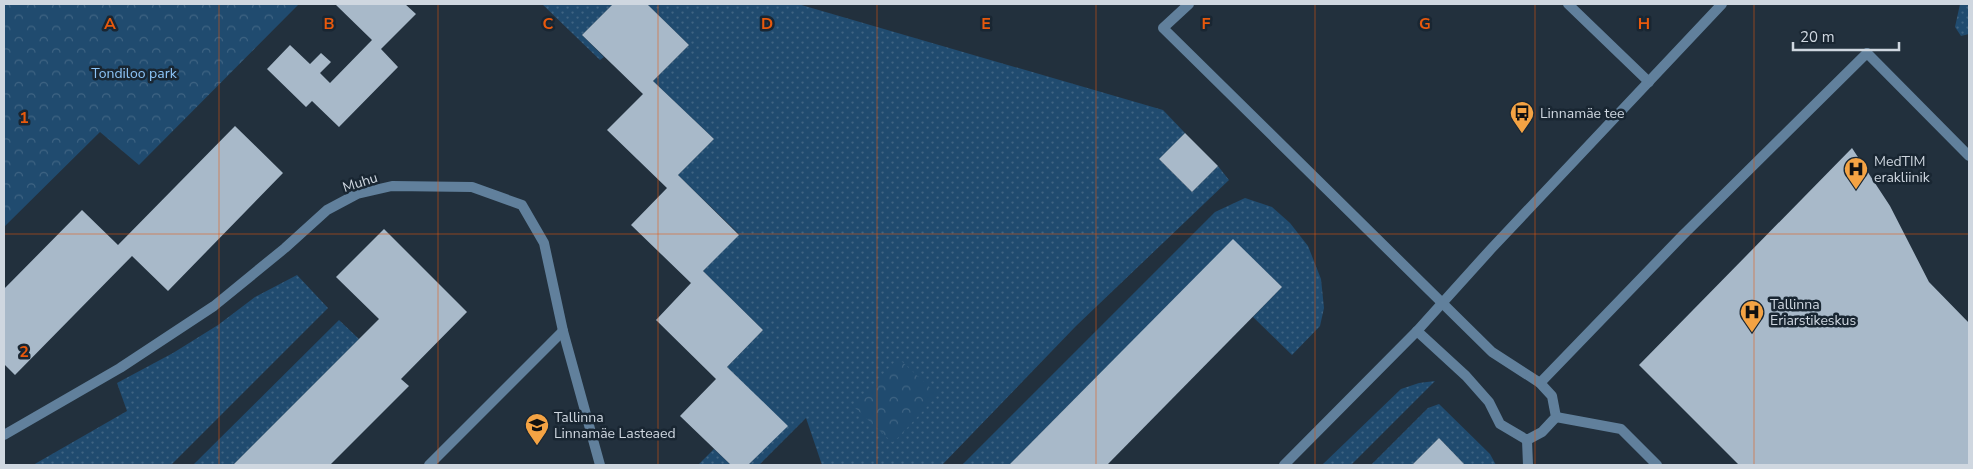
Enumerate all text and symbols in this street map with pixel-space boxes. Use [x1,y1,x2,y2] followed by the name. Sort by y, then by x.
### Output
[104,13,116,35] text: A
[323,13,335,35] text: B
[543,13,554,35] text: C
[761,13,773,35] text: D
[981,13,991,35] text: E
[1202,13,1211,35] text: F
[1419,13,1431,35] text: G
[1638,13,1650,35] text: H
[1793,20,1899,52] scale bar
[1800,27,1835,47] text: 20 m
[91,64,178,83] park label: Tondiloo park
[1509,100,1535,134] bus stop icon: Linnamäe tee
[1540,104,1624,123] place label: Linnamäe tee
[19,107,29,129] text: 1
[1874,152,1931,187] place label: MedTIM erakliinik
[1843,156,1869,190] hospital icon: MedTIM erakliinik
[340,168,380,197] street label: Muhu
[1770,295,1856,330] place label: Tallinna Eriarstikeskus
[1739,299,1765,333] hospital icon: Tallinna Eriarstikeskus
[19,341,29,363] text: 2
[554,408,676,443] place label: Tallinna Linnamäe Lasteaed
[524,412,550,446] school or university icon: Tallinna Linnamäe Lasteaed

